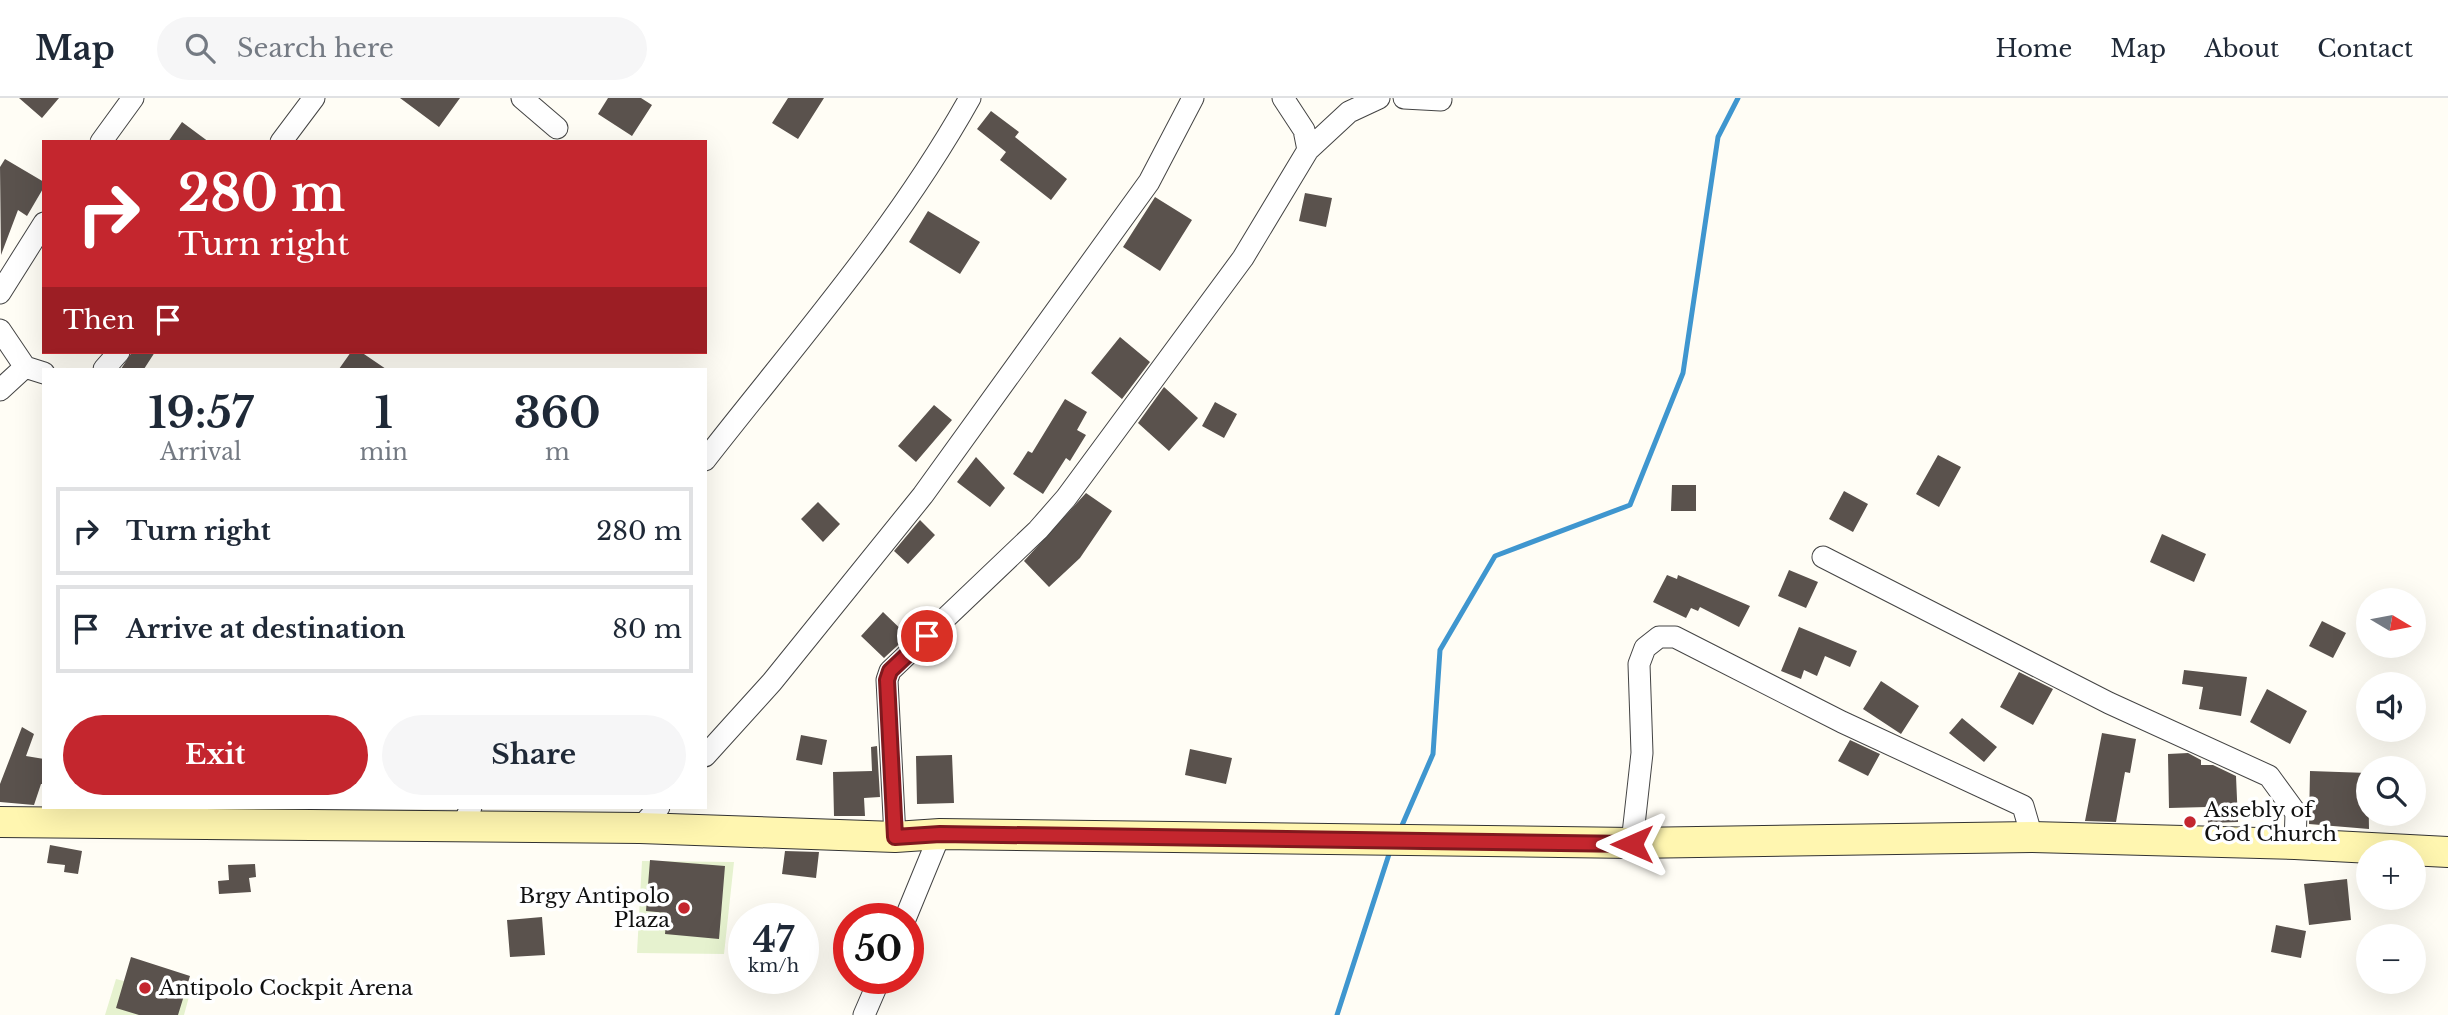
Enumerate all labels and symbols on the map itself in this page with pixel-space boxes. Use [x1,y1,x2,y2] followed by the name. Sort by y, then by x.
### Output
[2356,588,2426,658] north arrow
[897,606,957,666] pin
[2203,797,2337,847] place label: Assebly of God Church
[1595,807,1669,881] position arrow
[2182,814,2198,830] marker: Assebly of God Church
[519,883,670,933] place label: Brgy Antipolo Plaza
[676,900,692,916] marker: Brgy Antipolo Plaza
[833,903,924,994] speed limit sign: 50
[158,975,413,1001] place label: Antipolo Cockpit Arena
[137,980,153,996] marker: Antipolo Cockpit Arena

